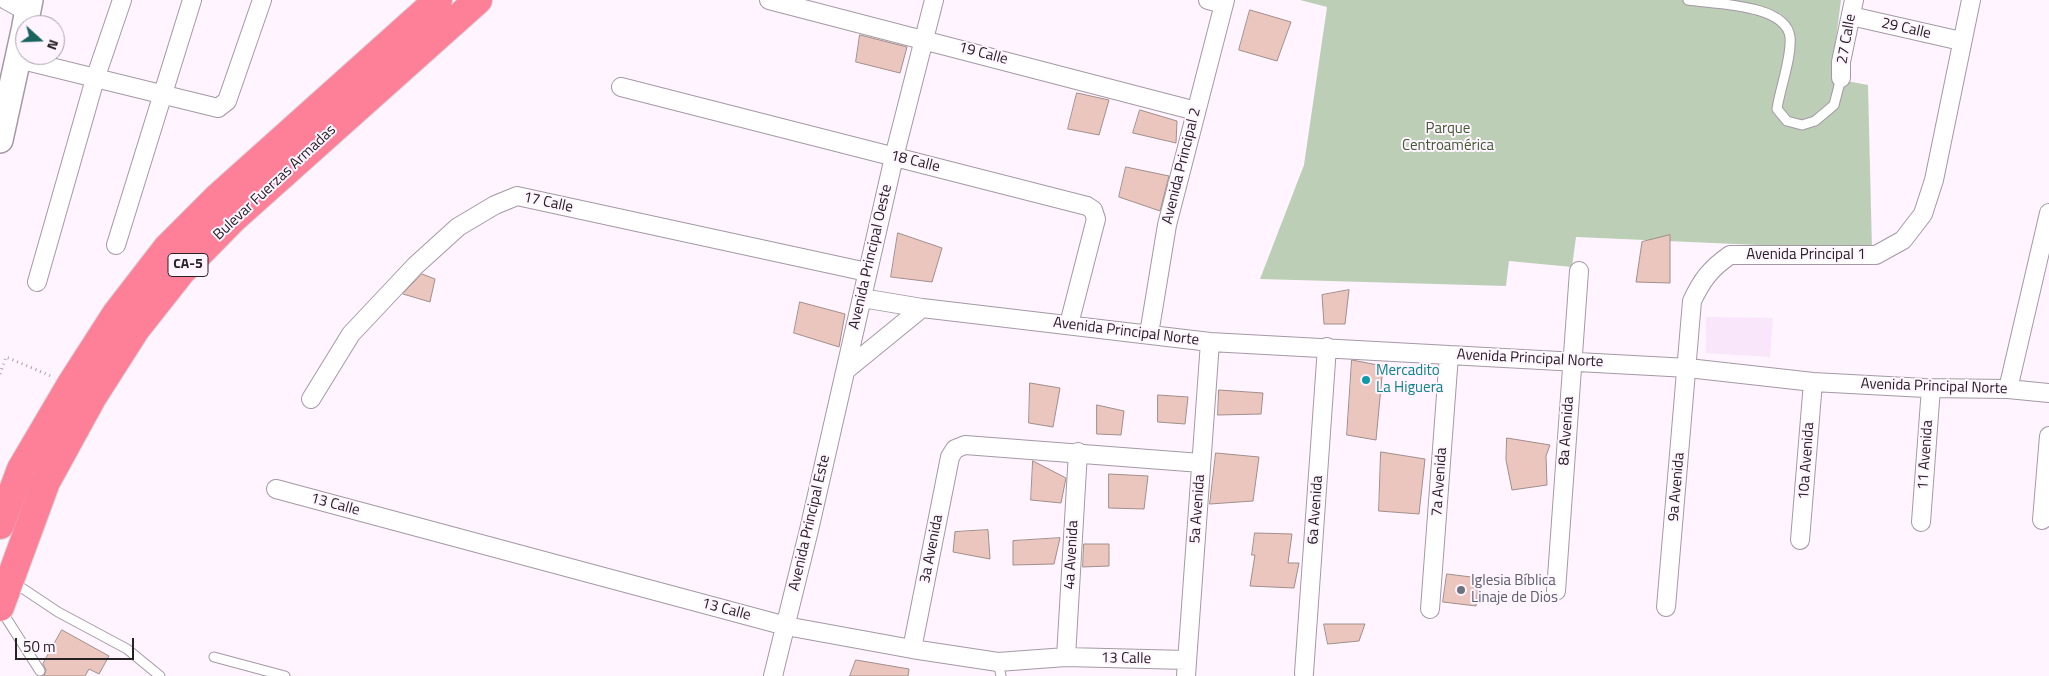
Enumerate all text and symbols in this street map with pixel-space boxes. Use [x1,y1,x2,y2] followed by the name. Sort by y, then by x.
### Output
[1834,13,1860,65] street label: 27 Calle
[15,15,65,65] north arrow
[1879,15,1933,43] street label: 29 Calle
[42,37,65,53] text: N
[956,39,1010,69] street label: 19 Calle
[1159,106,1205,226] street label: Avenida Principal 2
[1402,120,1494,155] park label: Parque Centroamérica
[210,122,340,244] street label: Bulevar Fuerzas Armadas
[888,147,942,177] street label: 18 Calle
[846,183,896,331] street label: Avenida Principal Oeste
[522,189,574,217] street label: 17 Calle
[1746,246,1866,264] street label: Avenida Principal 1
[168,254,208,276] road number: CA-5
[1052,314,1200,350] street label: Avenida Principal Norte
[1456,346,1604,372] street label: Avenida Principal Norte
[1376,362,1443,397] place label: Mercadito La Higuera
[1360,374,1372,386] marker: Mercadito La Higuera
[1860,375,2008,399] street label: Avenida Principal Norte
[1556,396,1578,466] street label: 8a Avenida
[1915,419,1937,491] street label: 11 Avenida
[1795,422,1819,500] street label: 10a Avenida
[1429,447,1451,517] street label: 7a Avenida
[1665,452,1689,522] street label: 9a Avenida
[786,453,834,593] street label: Avenida Principal Este
[1187,474,1209,544] street label: 5a Avenida
[1305,475,1327,545] street label: 6a Avenida
[308,490,362,520] street label: 13 Calle
[917,513,947,585] street label: 3a Avenida
[1061,520,1083,590] street label: 4a Avenida
[1471,572,1558,607] place label: Iglesia Bíblica Linaje de Dios
[1455,584,1467,596] marker: Iglesia Bíblica Linaje de Dios
[699,595,753,625] street label: 13 Calle
[18,628,136,660] scale bar
[23,635,56,658] text: 50 m
[1101,650,1151,668] street label: 13 Calle

